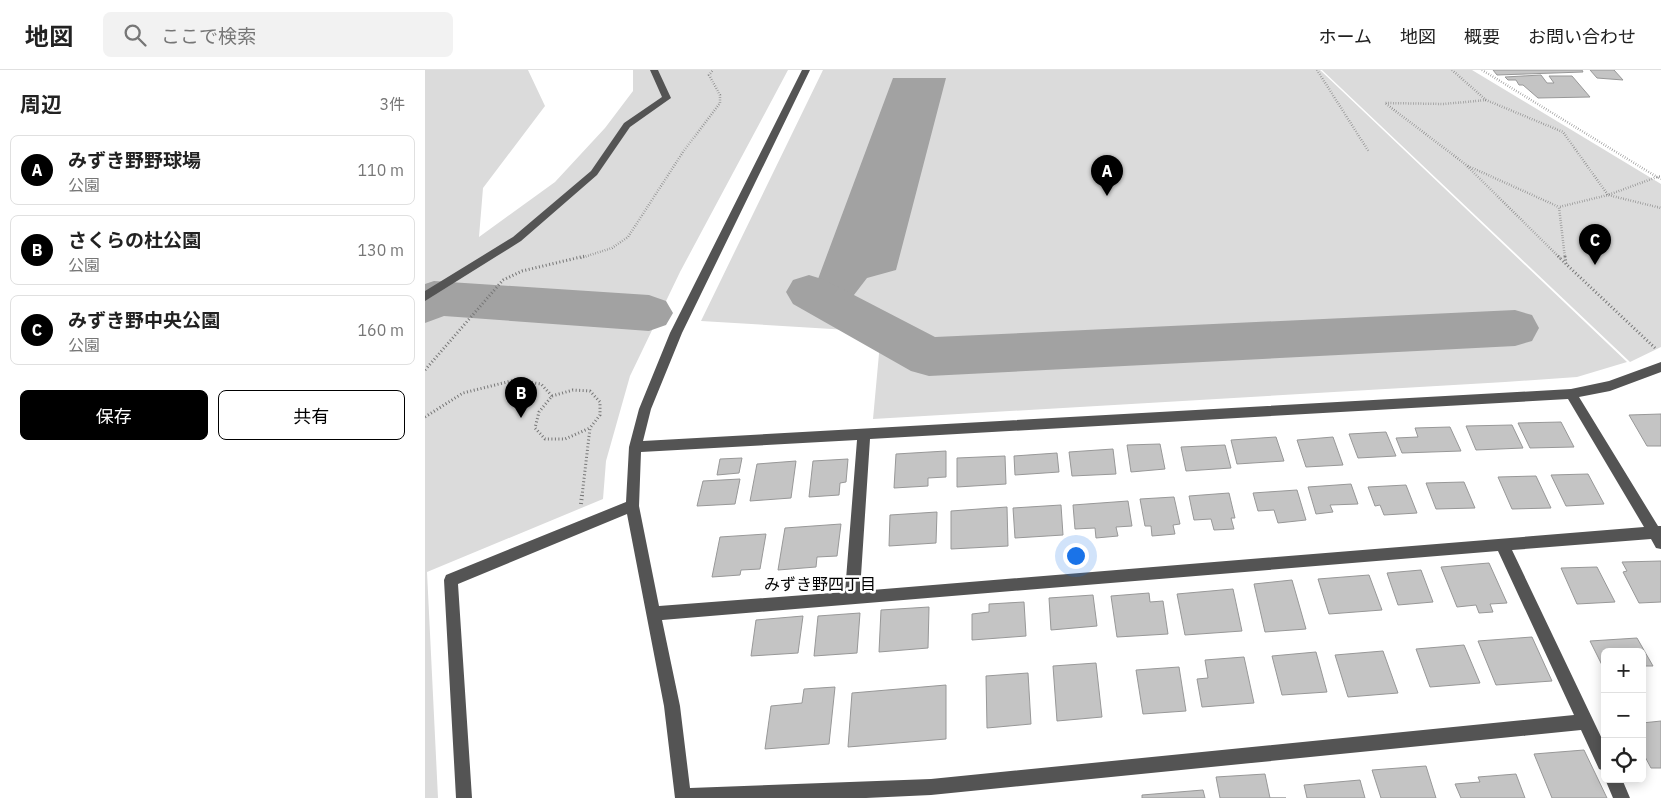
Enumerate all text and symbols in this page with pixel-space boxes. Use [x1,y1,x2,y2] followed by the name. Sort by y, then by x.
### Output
[103,12,453,57] search box
[25,20,73,52] text: 地図
[121,21,149,49] icon: search
[161,24,256,48] text: ここで検索
[1319,25,1372,48] text: ホーム
[1400,25,1436,48] text: 地図
[1464,25,1500,48] text: 概要
[1528,25,1636,48] text: お問い合わせ
[20,90,62,118] text: 周辺
[379,94,405,114] text: 3件
[68,148,201,172] text: みずき野野球場
[1091,155,1123,196] pin: A
[32,160,42,180] text: A
[357,160,404,180] text: 110 m
[68,175,100,195] text: 公園
[1579,224,1611,265] pin: C
[68,228,201,252] text: さくらの杜公園
[32,240,42,260] text: B
[357,240,404,260] text: 130 m
[68,255,100,275] text: 公園
[68,308,220,332] text: みずき野中央公園
[32,320,42,340] text: C
[357,320,404,340] text: 160 m
[68,335,100,355] text: 公園
[505,377,537,418] pin: B
[20,390,208,440] button: 保存
[218,390,405,440] button: 共有
[1063,543,1089,569] your location
[764,574,876,594] district label: みずき野四丁目
[1601,648,1646,783] map controls
[1601,648,1646,693] button: +
[1601,693,1646,738] button: −
[1601,738,1646,783] button: locate

